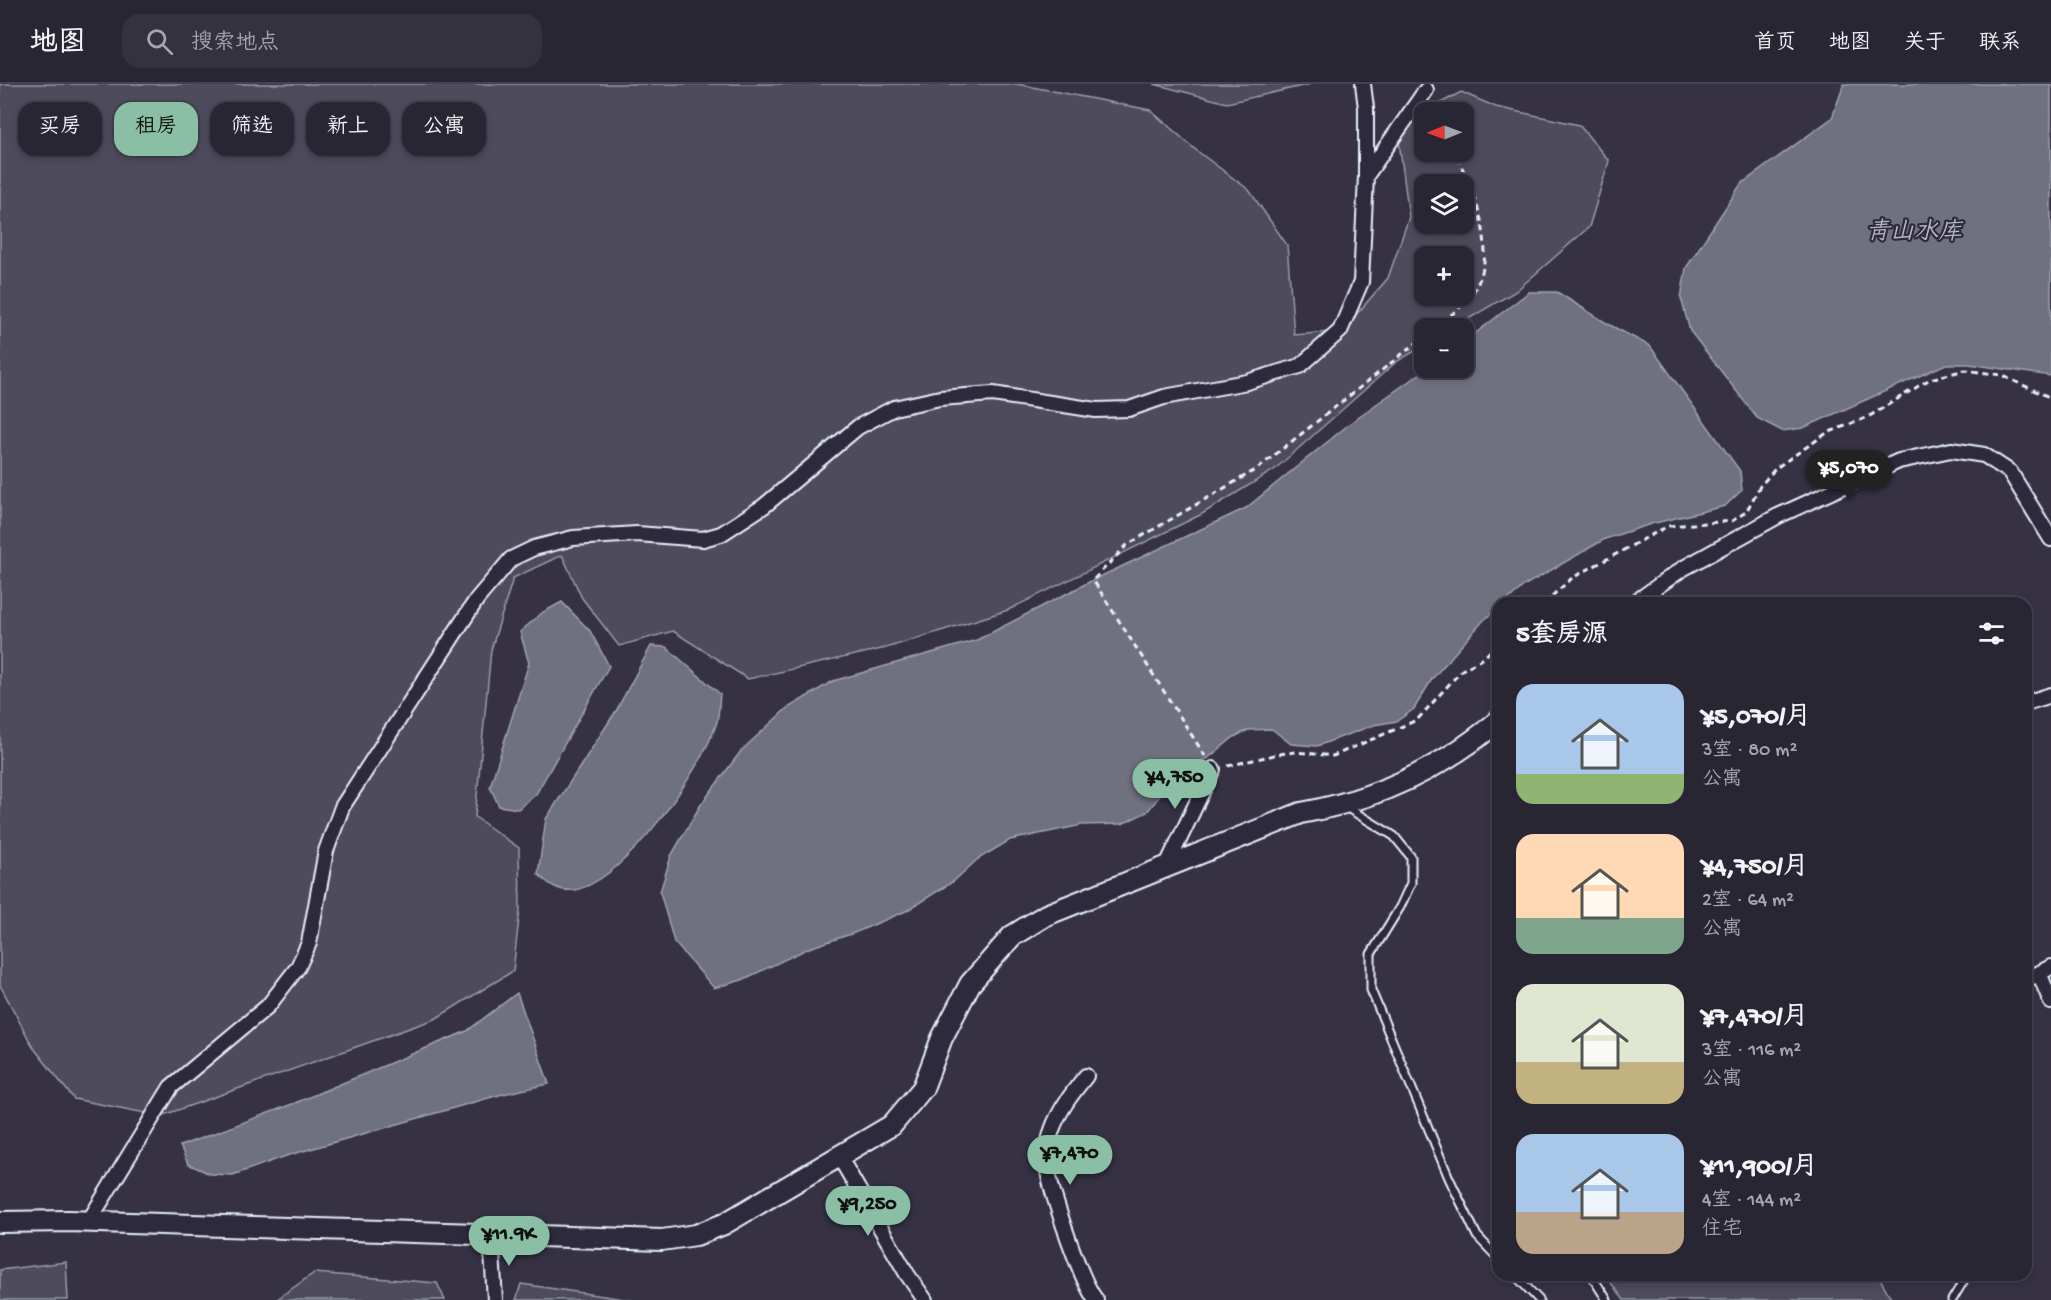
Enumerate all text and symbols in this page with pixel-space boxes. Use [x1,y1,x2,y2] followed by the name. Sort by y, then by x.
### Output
[122,14,542,68] search box
[143,25,176,58] icon: search
[30,28,86,61] text: 地图
[191,31,279,57] text: 搜索地点
[1754,32,1796,57] text: 首页
[1829,32,1871,57] text: 地图
[1904,32,1946,57] text: 关于
[1979,32,2021,57] text: 联系
[18,102,102,156] chip: 买房
[114,102,198,156] chip: 租房
[210,102,294,156] chip: 筛选
[306,102,390,156] chip: 新上
[402,102,486,156] chip: 公寓
[1414,102,1474,162] north arrow
[1414,102,1474,378] map controls
[1414,174,1474,234] button: layers
[1866,218,1964,248] water label: 青山水库
[1414,246,1474,306] button: +
[1414,318,1474,378] button: −
[1800,450,1898,501] pin: ¥5,070
[1819,458,1879,481] text: ¥5,070
[1975,617,2008,650] icon: filters
[1516,621,1608,652] text: 5套房源
[1702,703,1811,734] text: ¥5,070/月
[1564,708,1636,780] icon: home
[1702,740,1797,763] text: 3室 · 80 m²
[1126,759,1224,810] pin: ¥4,750
[1146,767,1204,790] text: ¥4,750
[1702,769,1742,792] text: 公寓
[1702,853,1809,884] text: ¥4,750/月
[1564,858,1636,930] icon: home
[1702,890,1794,913] text: 2室 · 64 m²
[1702,919,1742,942] text: 公寓
[1702,1003,1809,1034] text: ¥7,470/月
[1564,1008,1636,1080] icon: home
[1702,1040,1801,1063] text: 3室 · 116 m²
[1702,1069,1742,1092] text: 公寓
[1021,1135,1119,1186] pin: ¥7,470
[1041,1143,1099,1166] text: ¥7,470
[1702,1153,1818,1184] text: ¥11,900/月
[1564,1158,1636,1230] icon: home
[819,1186,917,1237] pin: ¥9,250
[1702,1190,1801,1213] text: 4室 · 144 m²
[839,1194,897,1217] text: ¥9,250
[460,1216,558,1267] pin: ¥11.9K
[1702,1219,1742,1242] text: 住宅
[483,1224,535,1247] text: ¥11.9K

